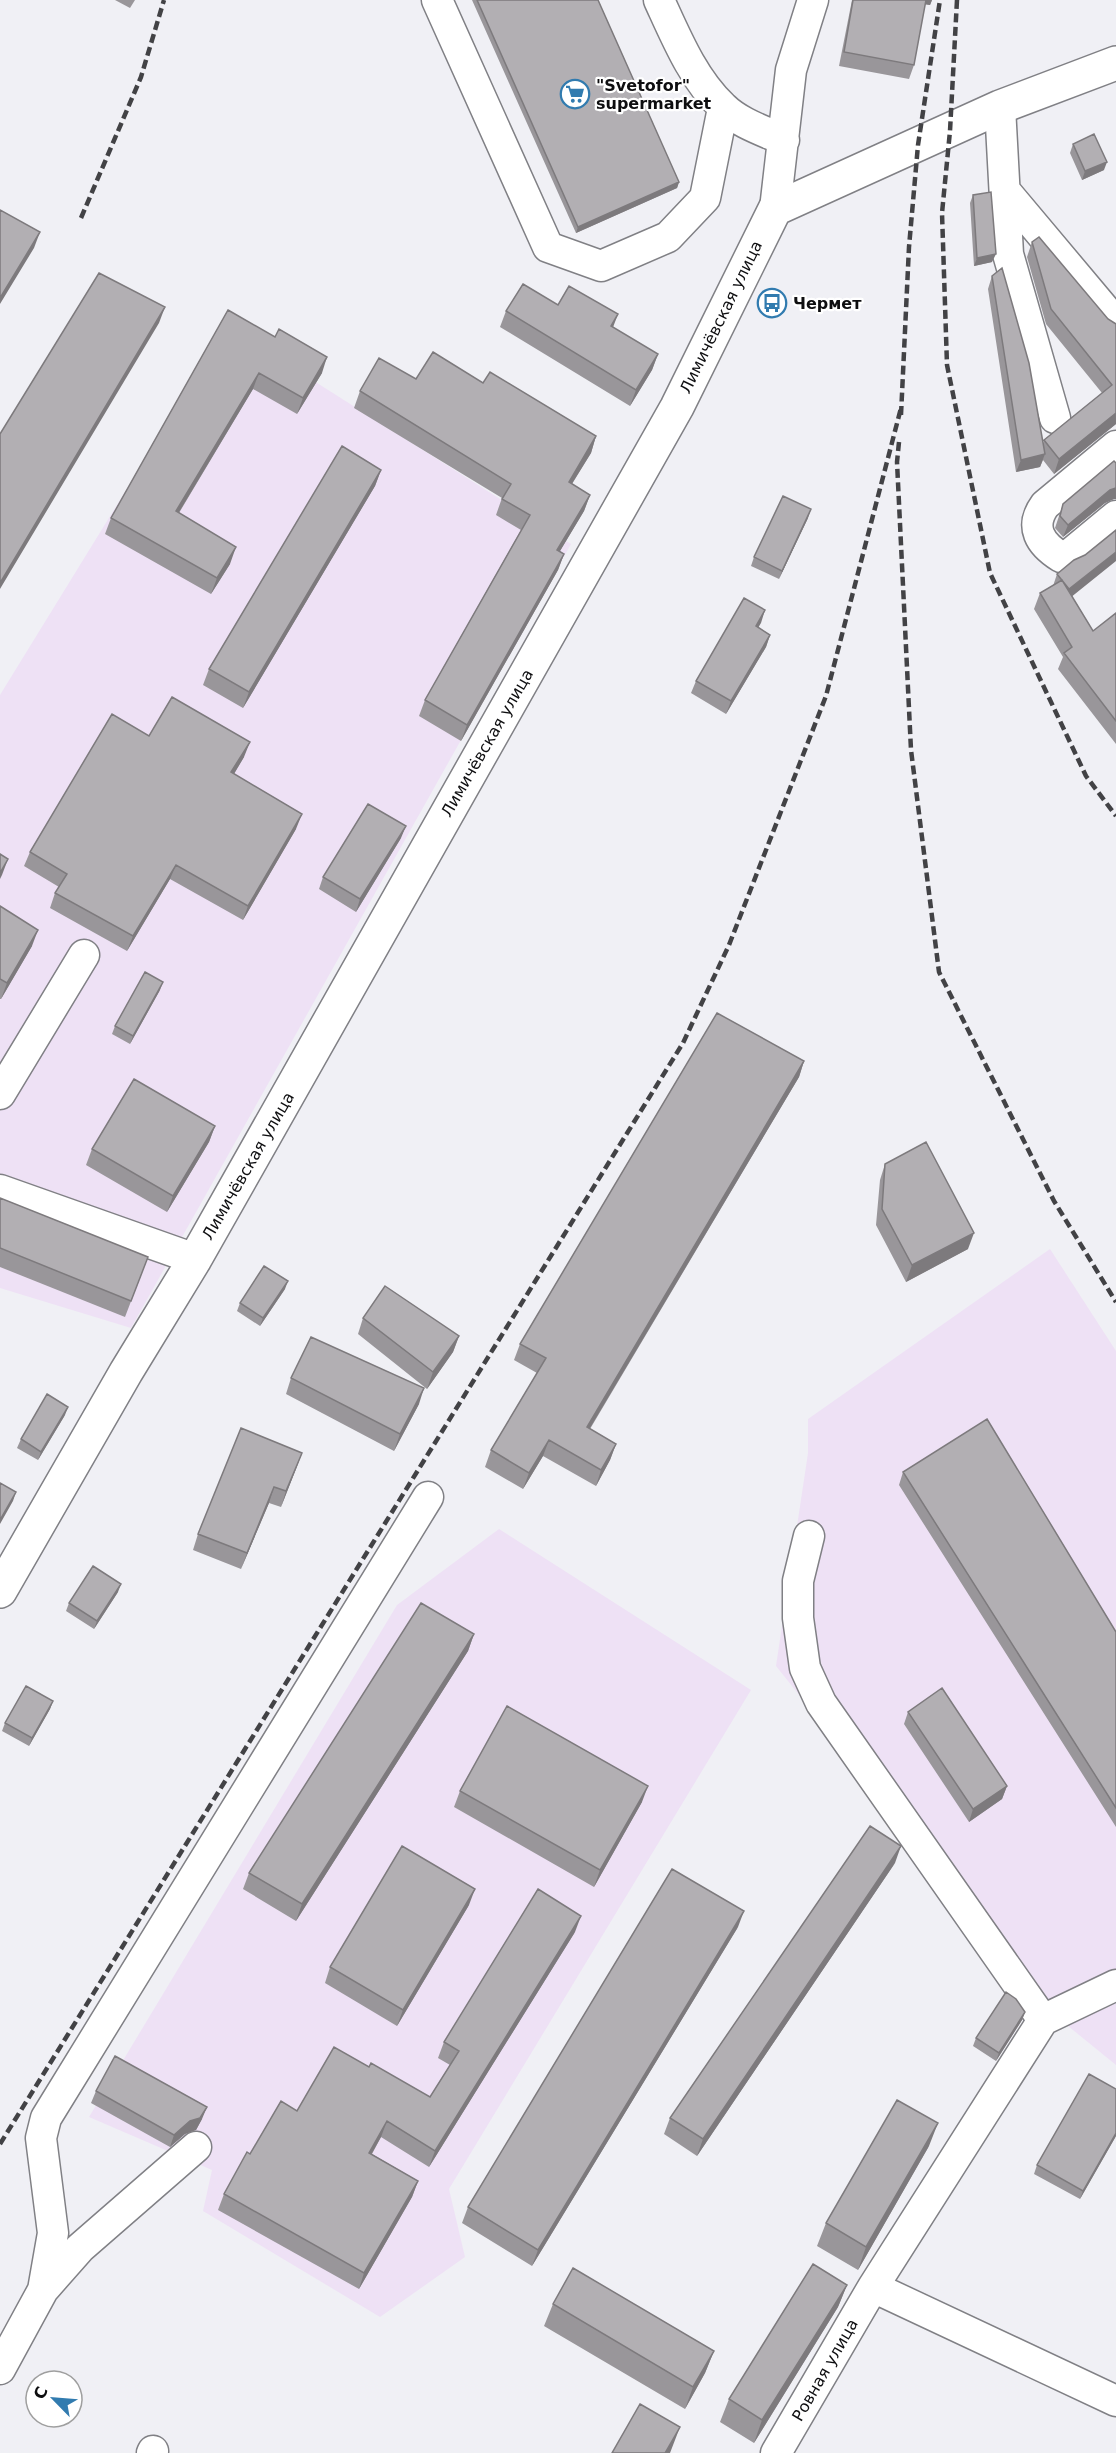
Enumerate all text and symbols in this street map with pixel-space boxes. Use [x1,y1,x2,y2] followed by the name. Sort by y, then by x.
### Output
[596,76,712,113] place label: "Svetofor" supermarket
[559,78,591,110] supermarket icon: "Svetofor" supermarket
[676,238,766,396] street label: Лимичёвская улица
[756,287,788,319] bus stop icon: Чермет
[793,294,862,313] place label: Чермет
[437,666,537,820] street label: Лимичёвская улица
[198,1089,298,1243] street label: Лимичёвская улица
[788,2316,862,2424] street label: Ровная улица
[24,2369,84,2429] north arrow
[30,2384,52,2402] text: С

